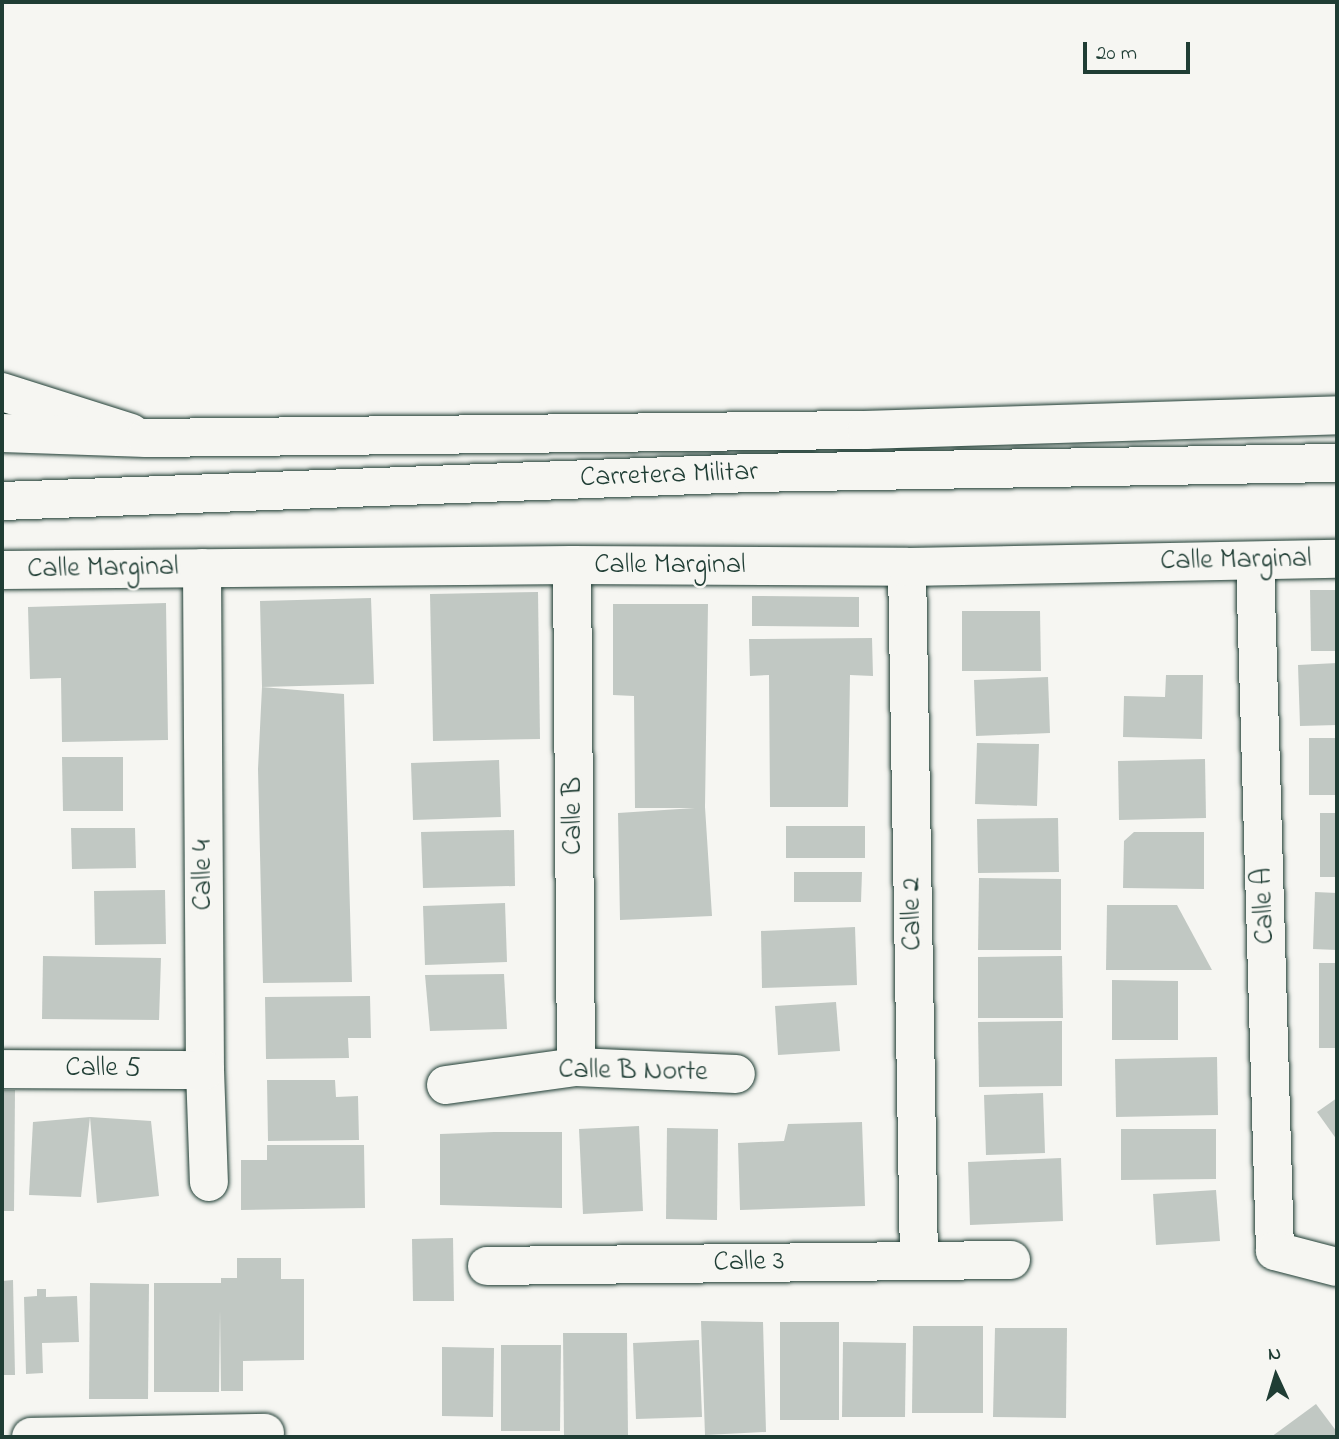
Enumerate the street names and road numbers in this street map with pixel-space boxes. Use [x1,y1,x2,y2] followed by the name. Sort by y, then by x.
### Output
[579,456,759,496] street label: Carretera Militar
[1160,543,1312,579] street label: Calle Marginal
[594,549,746,583] street label: Calle Marginal
[27,551,179,587] street label: Calle Marginal
[557,777,591,855] street label: Calle B
[187,840,221,910] street label: Calle 4
[1247,867,1283,945] street label: Calle A
[896,877,930,951] street label: Calle 2
[65,1052,141,1086] street label: Calle 5
[558,1054,708,1090] street label: Calle B Norte
[713,1246,785,1280] street label: Calle 3

